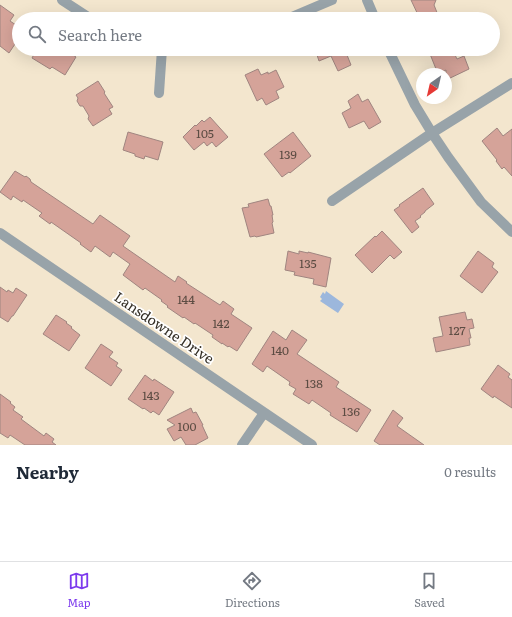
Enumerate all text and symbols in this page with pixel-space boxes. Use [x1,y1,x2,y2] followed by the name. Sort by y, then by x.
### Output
[12,12,500,56] search box
[26,23,48,45] icon: search
[58,23,142,46] text: Search here
[416,68,452,104] north arrow
[196,124,214,142] house number: 105
[279,145,297,163] house number: 139
[299,254,317,272] house number: 135
[111,286,218,368] street label: Lansdowne Drive
[177,290,195,308] house number: 144
[212,314,230,332] house number: 142
[449,321,465,339] house number: 127
[271,341,289,359] house number: 140
[305,374,323,392] house number: 138
[142,386,160,404] house number: 143
[342,402,360,420] house number: 136
[178,417,196,435] house number: 100
[16,459,79,484] text: Nearby
[444,462,496,481] text: 0 results
[67,570,91,610] tab: Map
[225,570,280,610] tab: Directions
[414,570,445,610] tab: Saved

